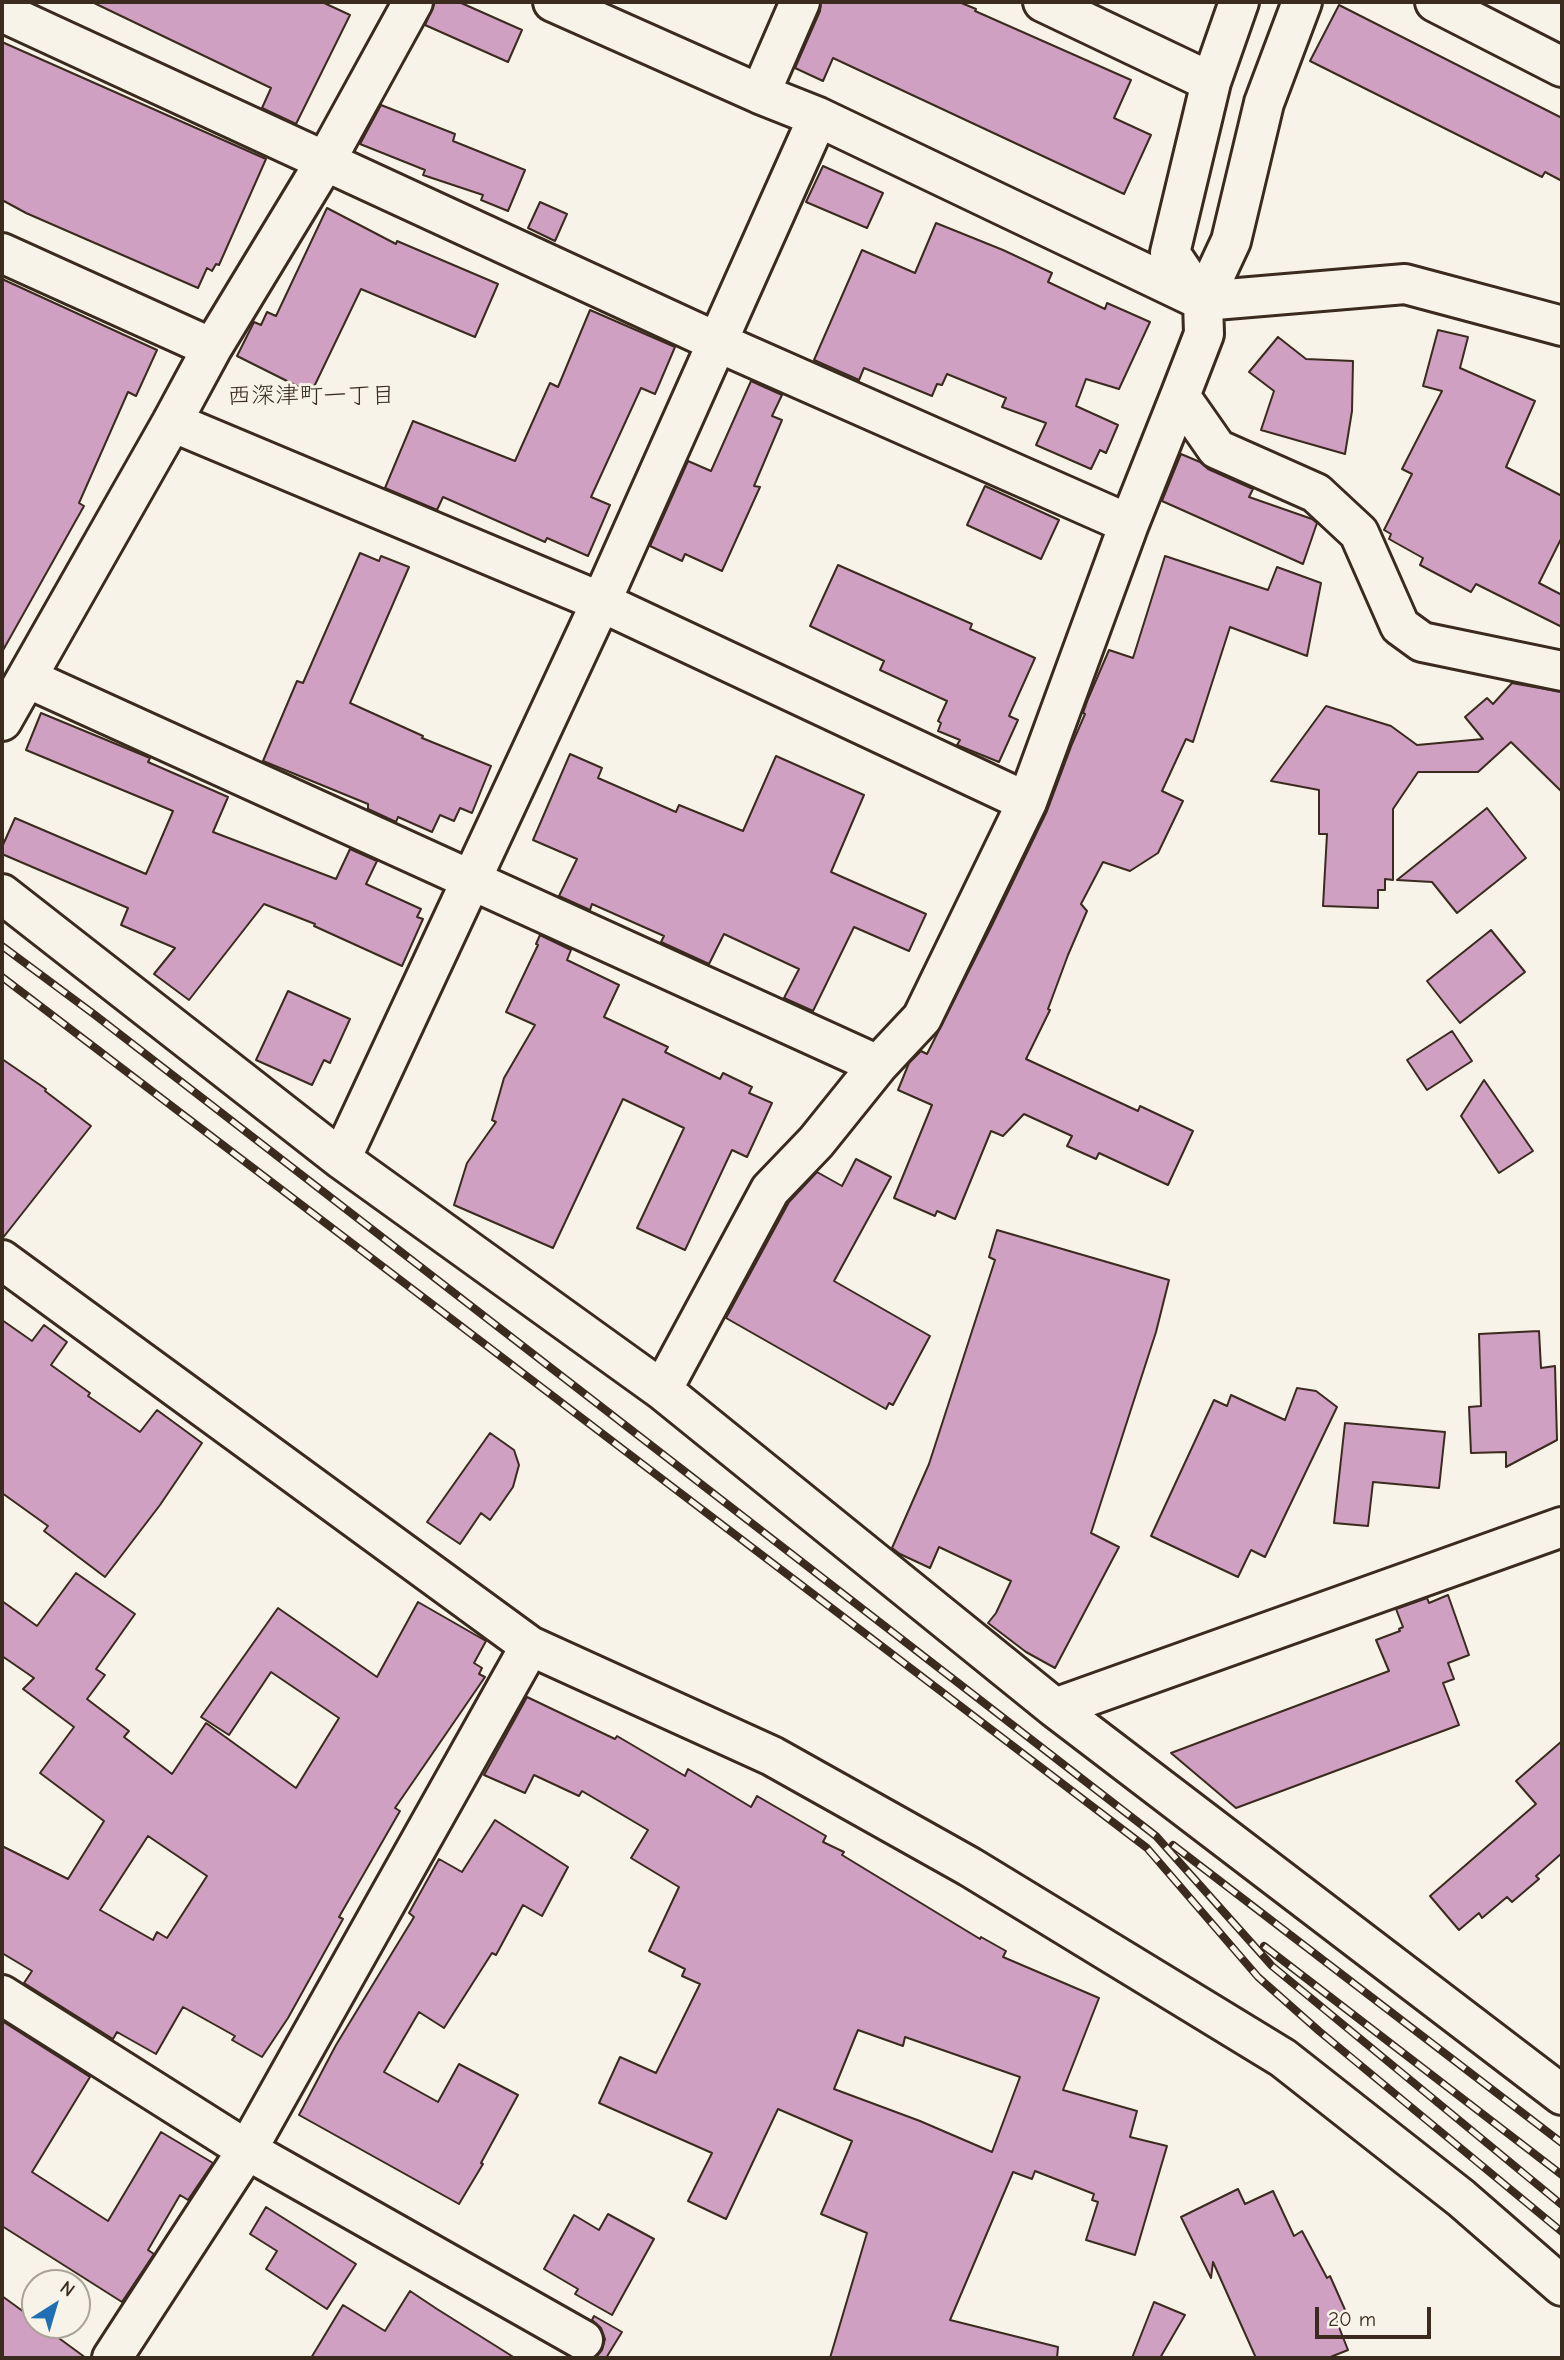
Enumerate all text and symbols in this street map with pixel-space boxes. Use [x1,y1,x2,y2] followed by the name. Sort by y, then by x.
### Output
[227,382,395,410] district label: 西深津町一丁目
[21,2269,91,2339] north arrow
[56,2276,79,2301] text: N
[1319,2294,1434,2338] scale bar
[1328,2307,1376,2331] text: 20 m

